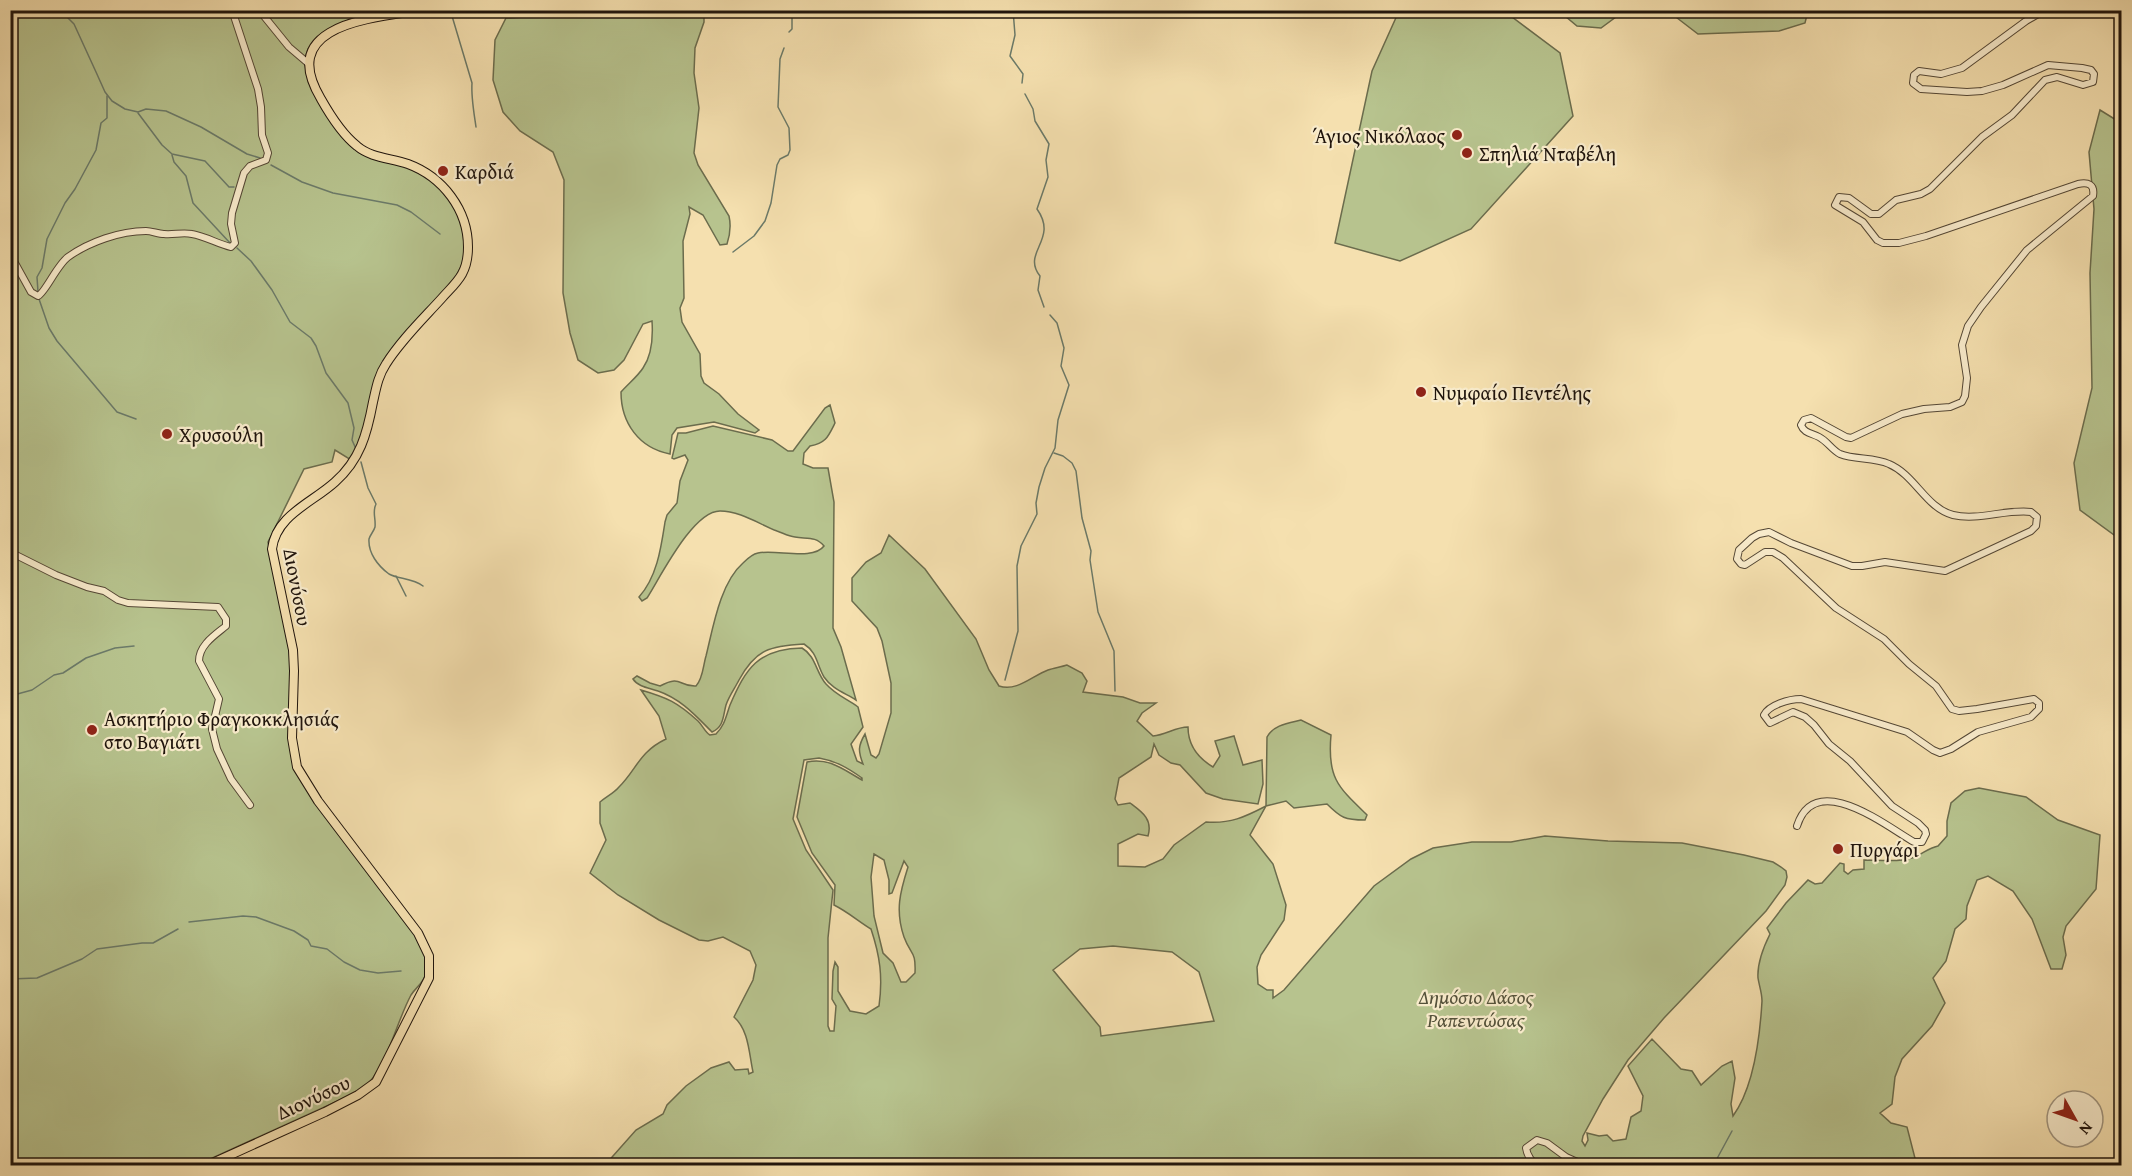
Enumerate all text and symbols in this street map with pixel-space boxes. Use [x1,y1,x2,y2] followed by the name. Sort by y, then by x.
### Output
[1313,121,1446,150] place label: Άγιος Νικόλαος
[1450,128,1464,142] marker: Άγιος Νικόλαος
[1479,139,1616,168] place label: Σπηλιά Νταβέλη
[1460,146,1474,160] marker: Σπηλιά Νταβέλη
[455,157,514,186] place label: Καρδιά
[436,164,450,178] marker: Καρδιά
[1433,378,1592,407] place label: Νυμφαίο Πεντέλης
[1414,385,1428,399] marker: Νυμφαίο Πεντέλης
[179,420,264,449] place label: Χρυσούλη
[160,427,174,441] marker: Χρυσούλη
[276,546,320,628] street label: Διονύσου
[104,704,339,756] place label: Ασκητήριο Φραγκοκκλησιάς στο Bαγιάτι
[85,723,99,737] marker: Ασκητήριο Φραγκοκκλησιάς στο Bαγιάτι
[1850,835,1919,864] place label: Πυργάρι
[1831,842,1845,856] marker: Πυργάρι
[1418,982,1535,1034] park label: Δημόσιο Δάσος Ραπεντώσας
[271,1067,355,1127] street label: Διονύσου
[2045,1089,2105,1149] north arrow
[2074,1117,2099,1141] text: N

